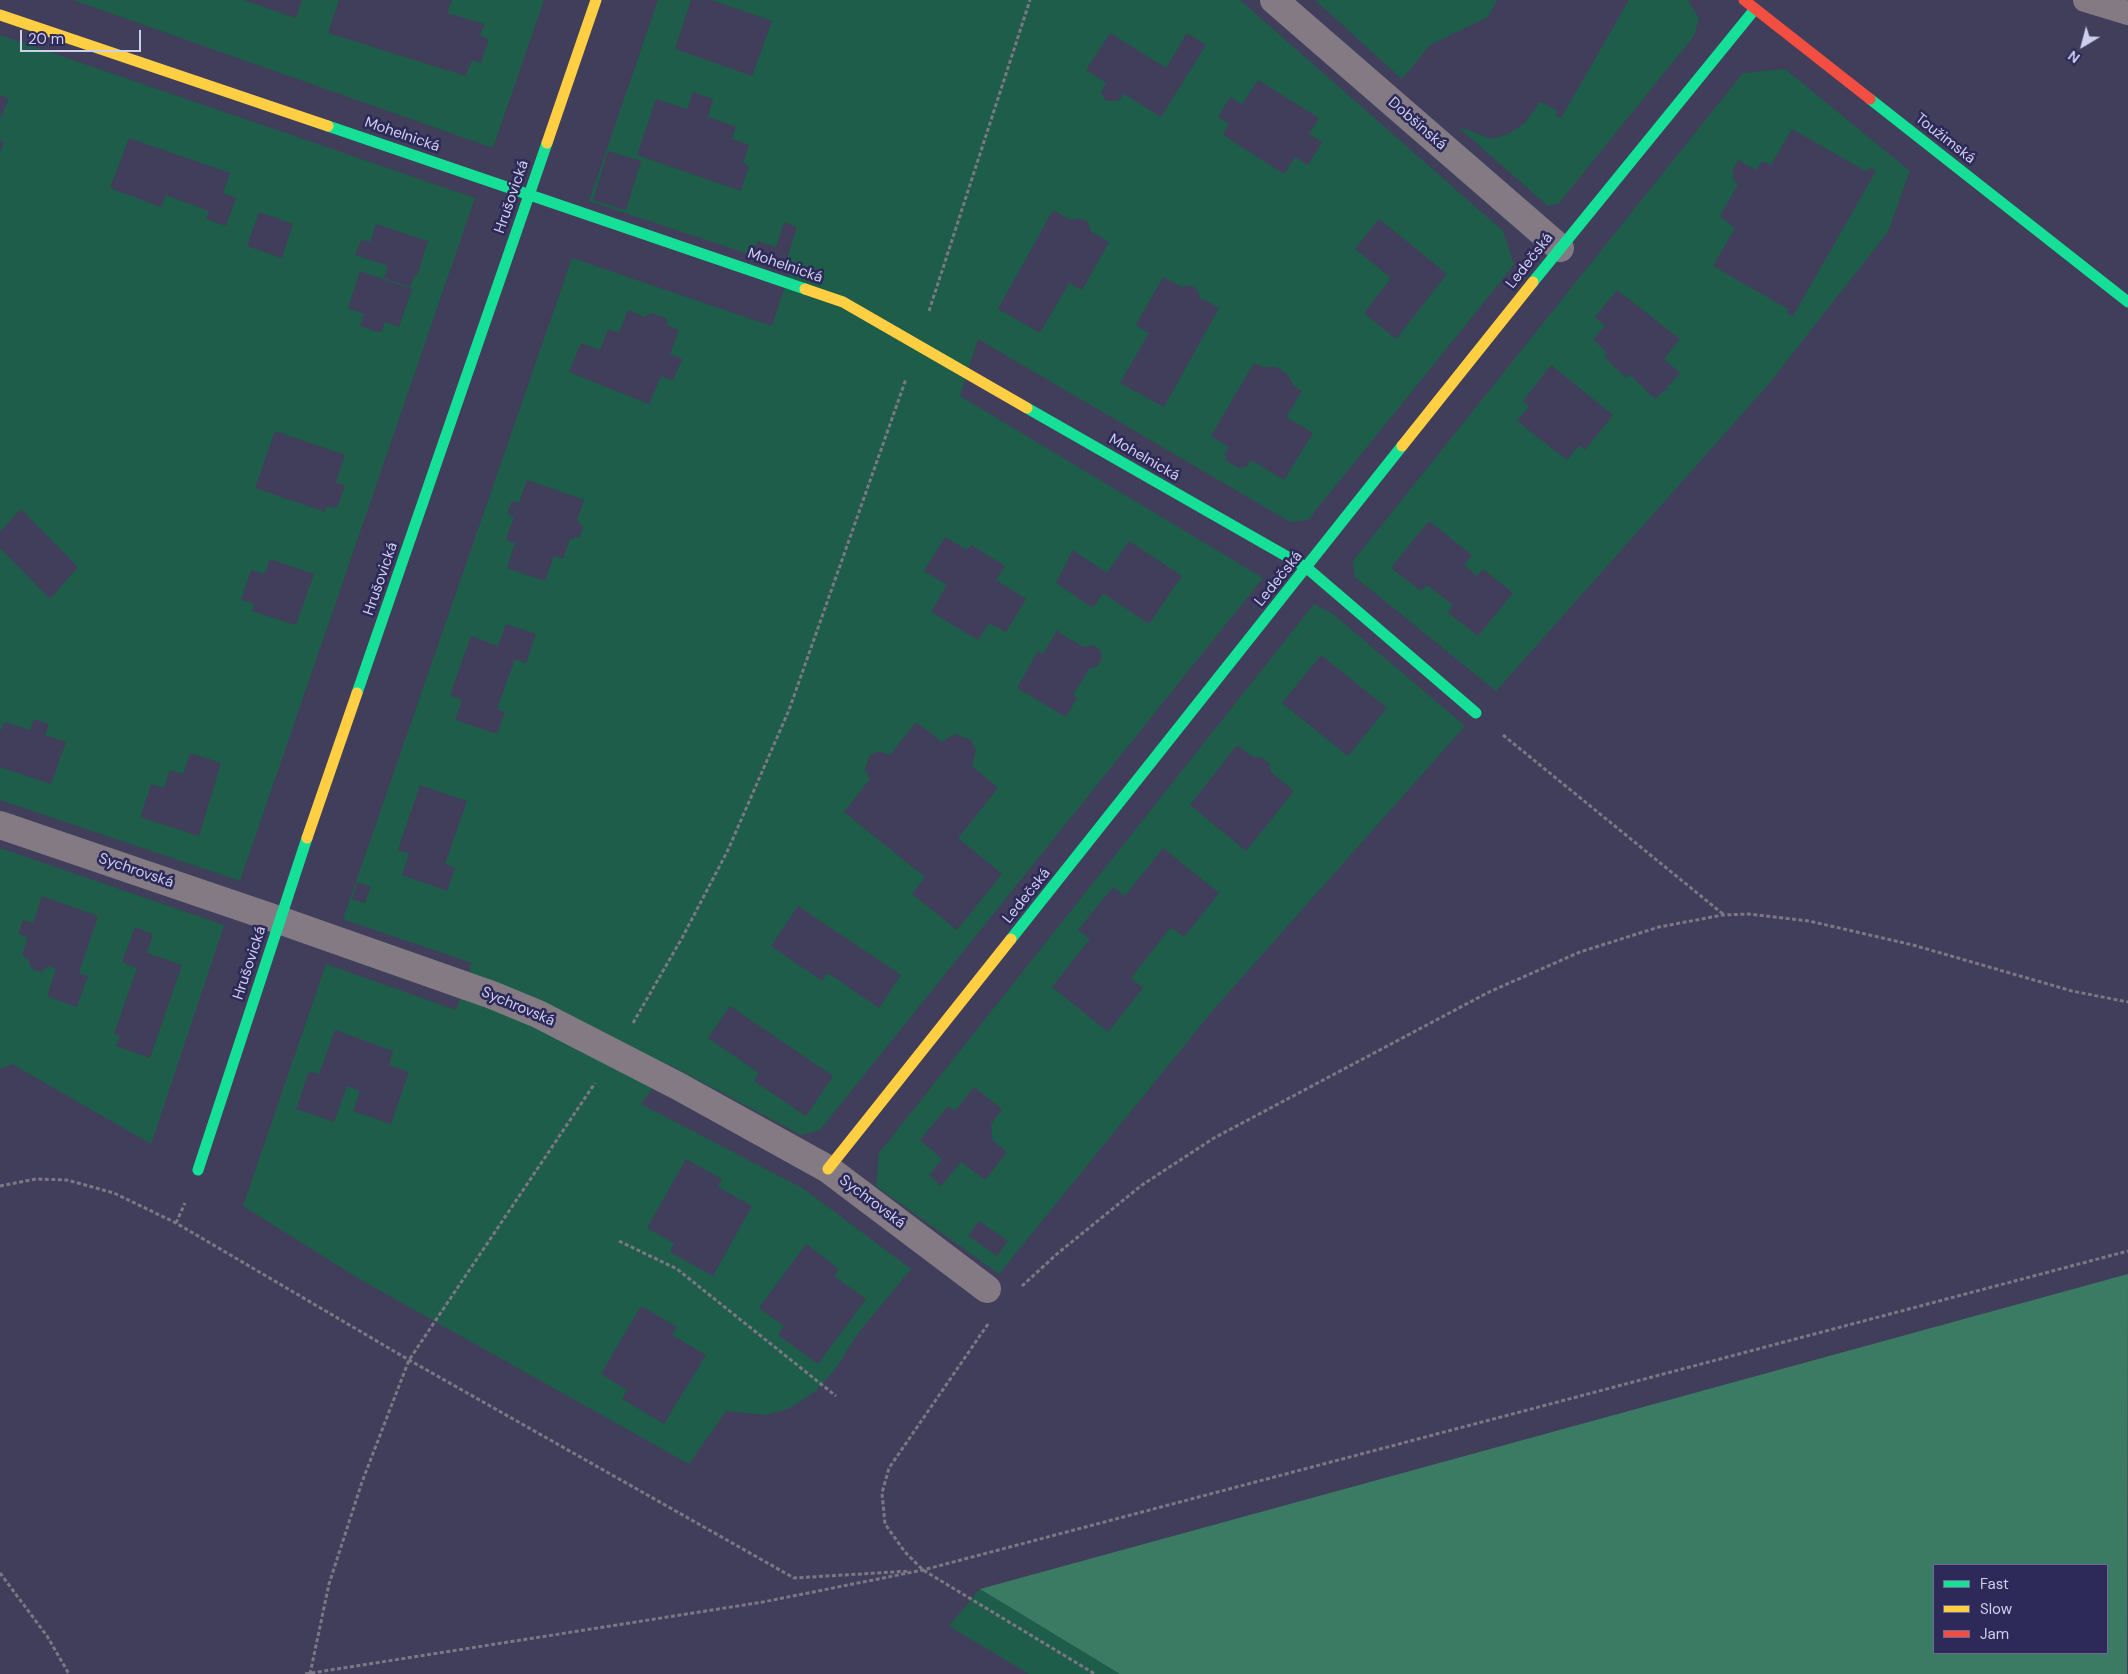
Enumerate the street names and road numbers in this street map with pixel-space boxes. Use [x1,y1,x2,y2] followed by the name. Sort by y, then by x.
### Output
[1384,94,1450,154] street label: Dobšínská
[1911,110,1979,168] street label: Toužimská
[362,114,442,156] street label: Mohelnická
[491,158,533,236] street label: Hrušovická
[1503,230,1557,292] street label: Ledečská
[745,245,825,287] street label: Mohelnická
[1106,431,1182,485] street label: Mohelnická
[360,540,402,618] street label: Hrušovická
[1251,548,1307,610] street label: Ledečská
[96,850,176,892] street label: Sychrovská
[999,865,1055,927] street label: Ledečská
[230,924,270,1002] street label: Hrušovická
[479,983,557,1031] street label: Sychrovská
[835,1171,909,1233] street label: Sychrovská

